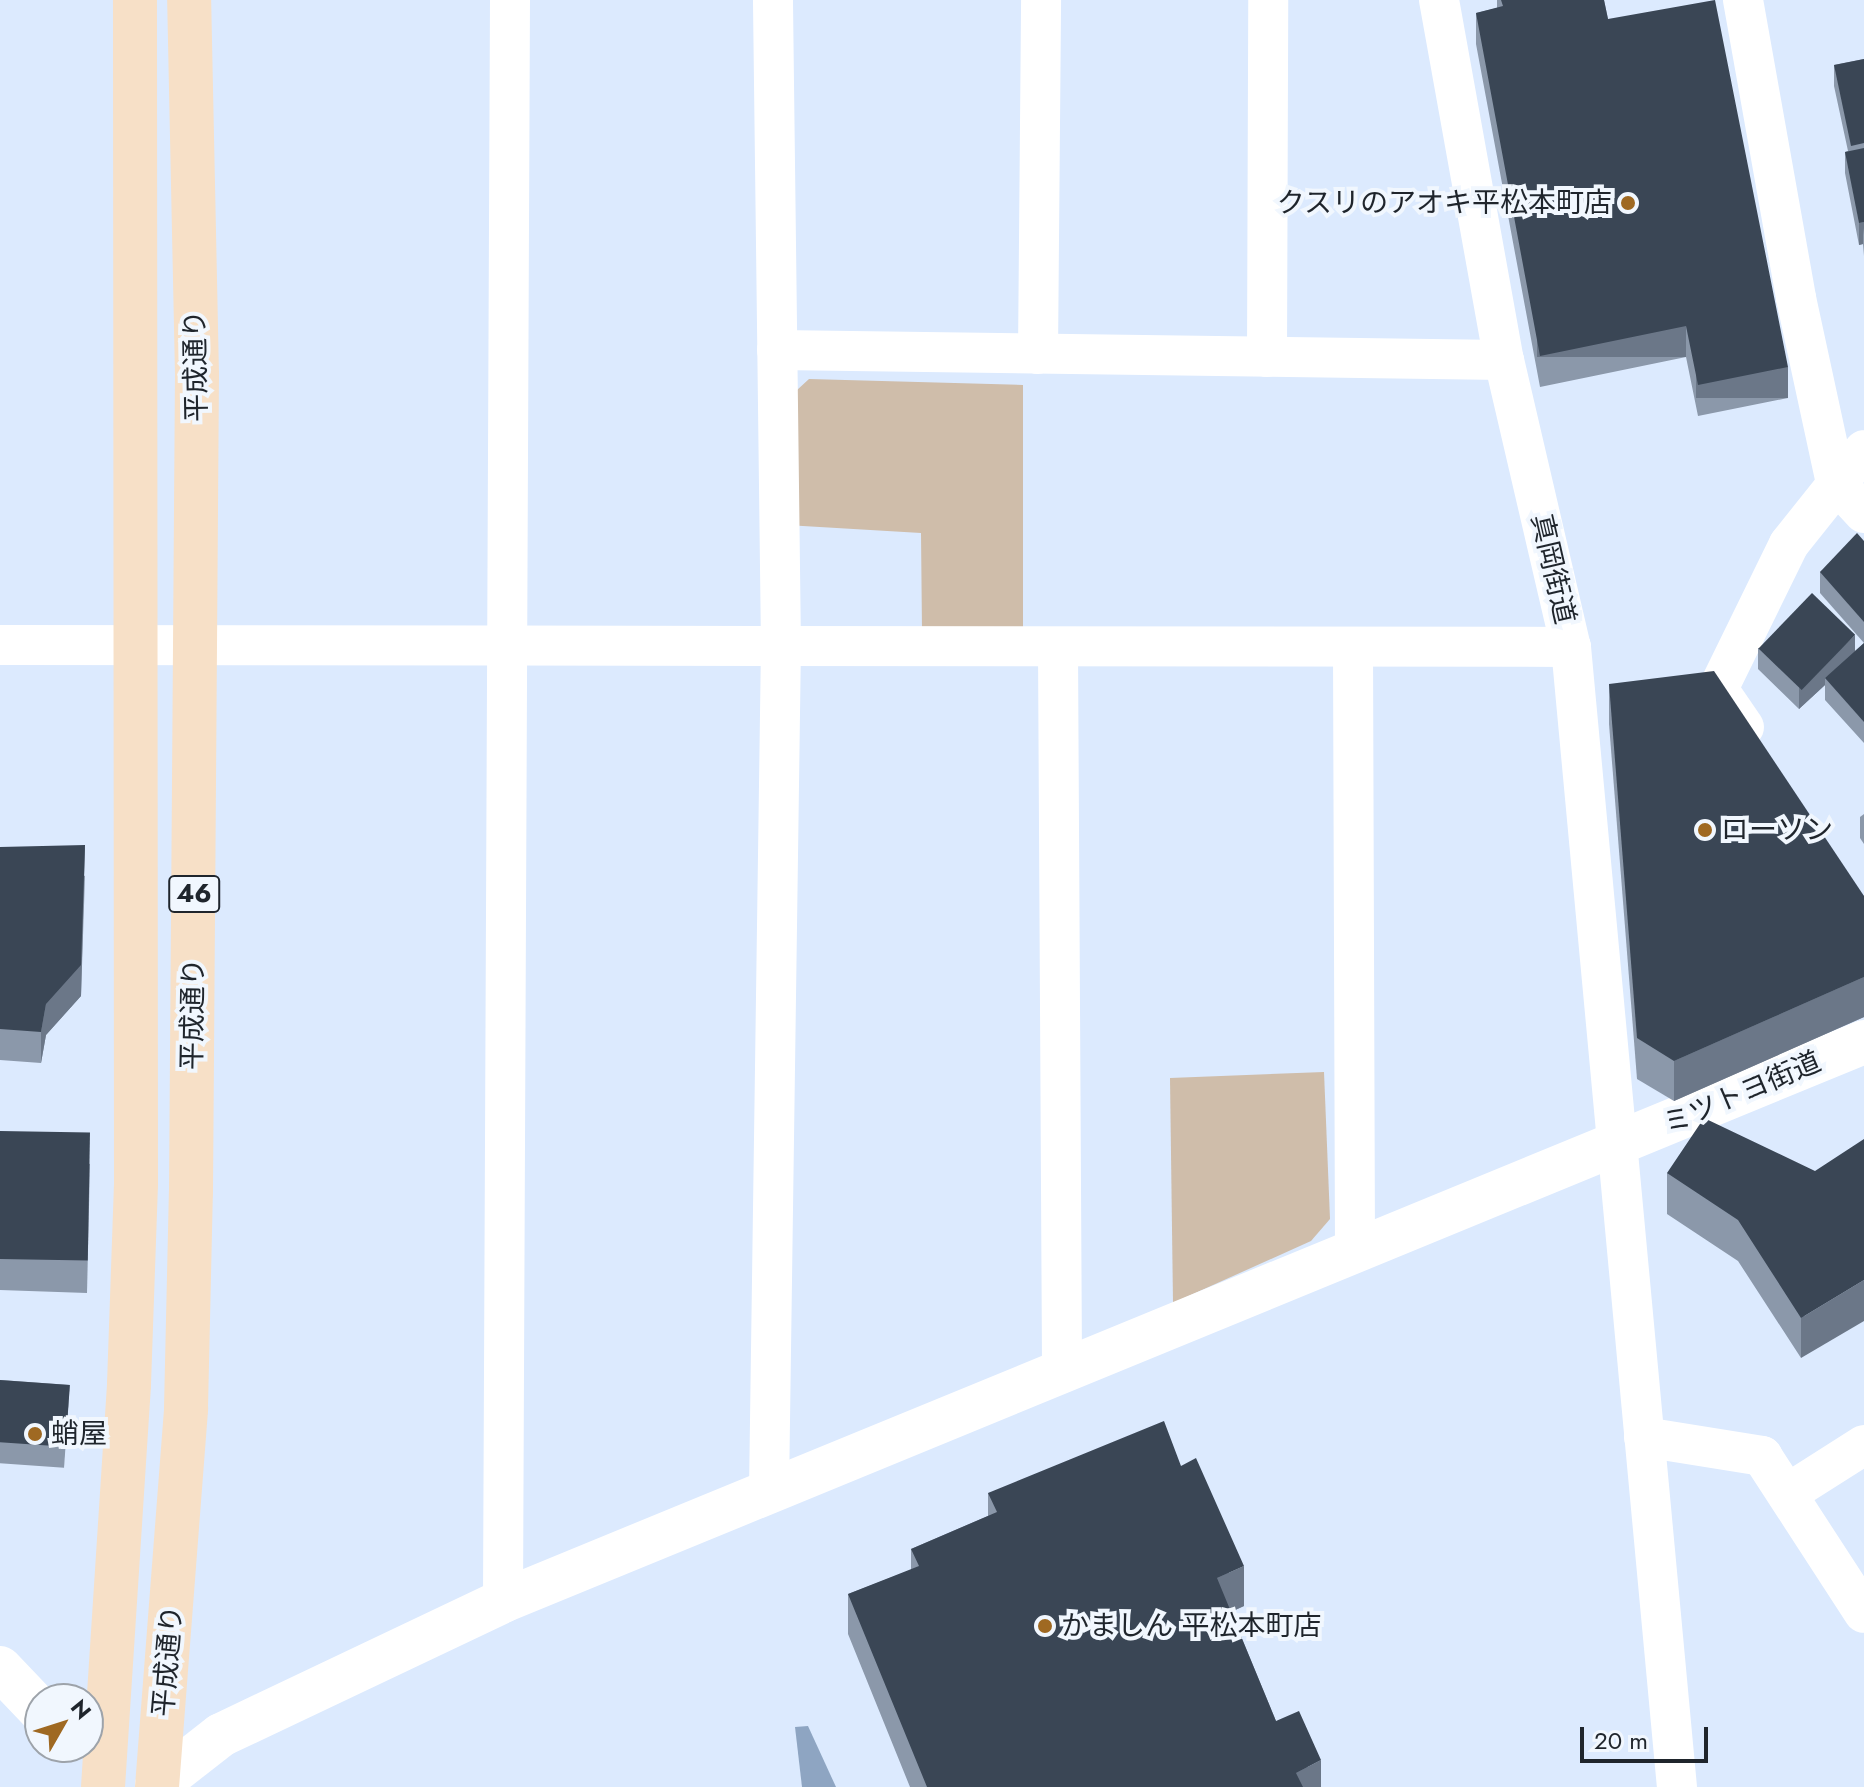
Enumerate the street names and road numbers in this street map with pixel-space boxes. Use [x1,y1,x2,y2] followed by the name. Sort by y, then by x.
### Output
[178,310,214,422] street label: 平成通り
[1524,511,1582,627] street label: 真岡街道
[168,872,220,916] road number: 46
[175,958,211,1070] street label: 平成通り
[1658,1045,1826,1141] street label: ミツトヨ街道
[146,1604,190,1718] street label: 平成通り

